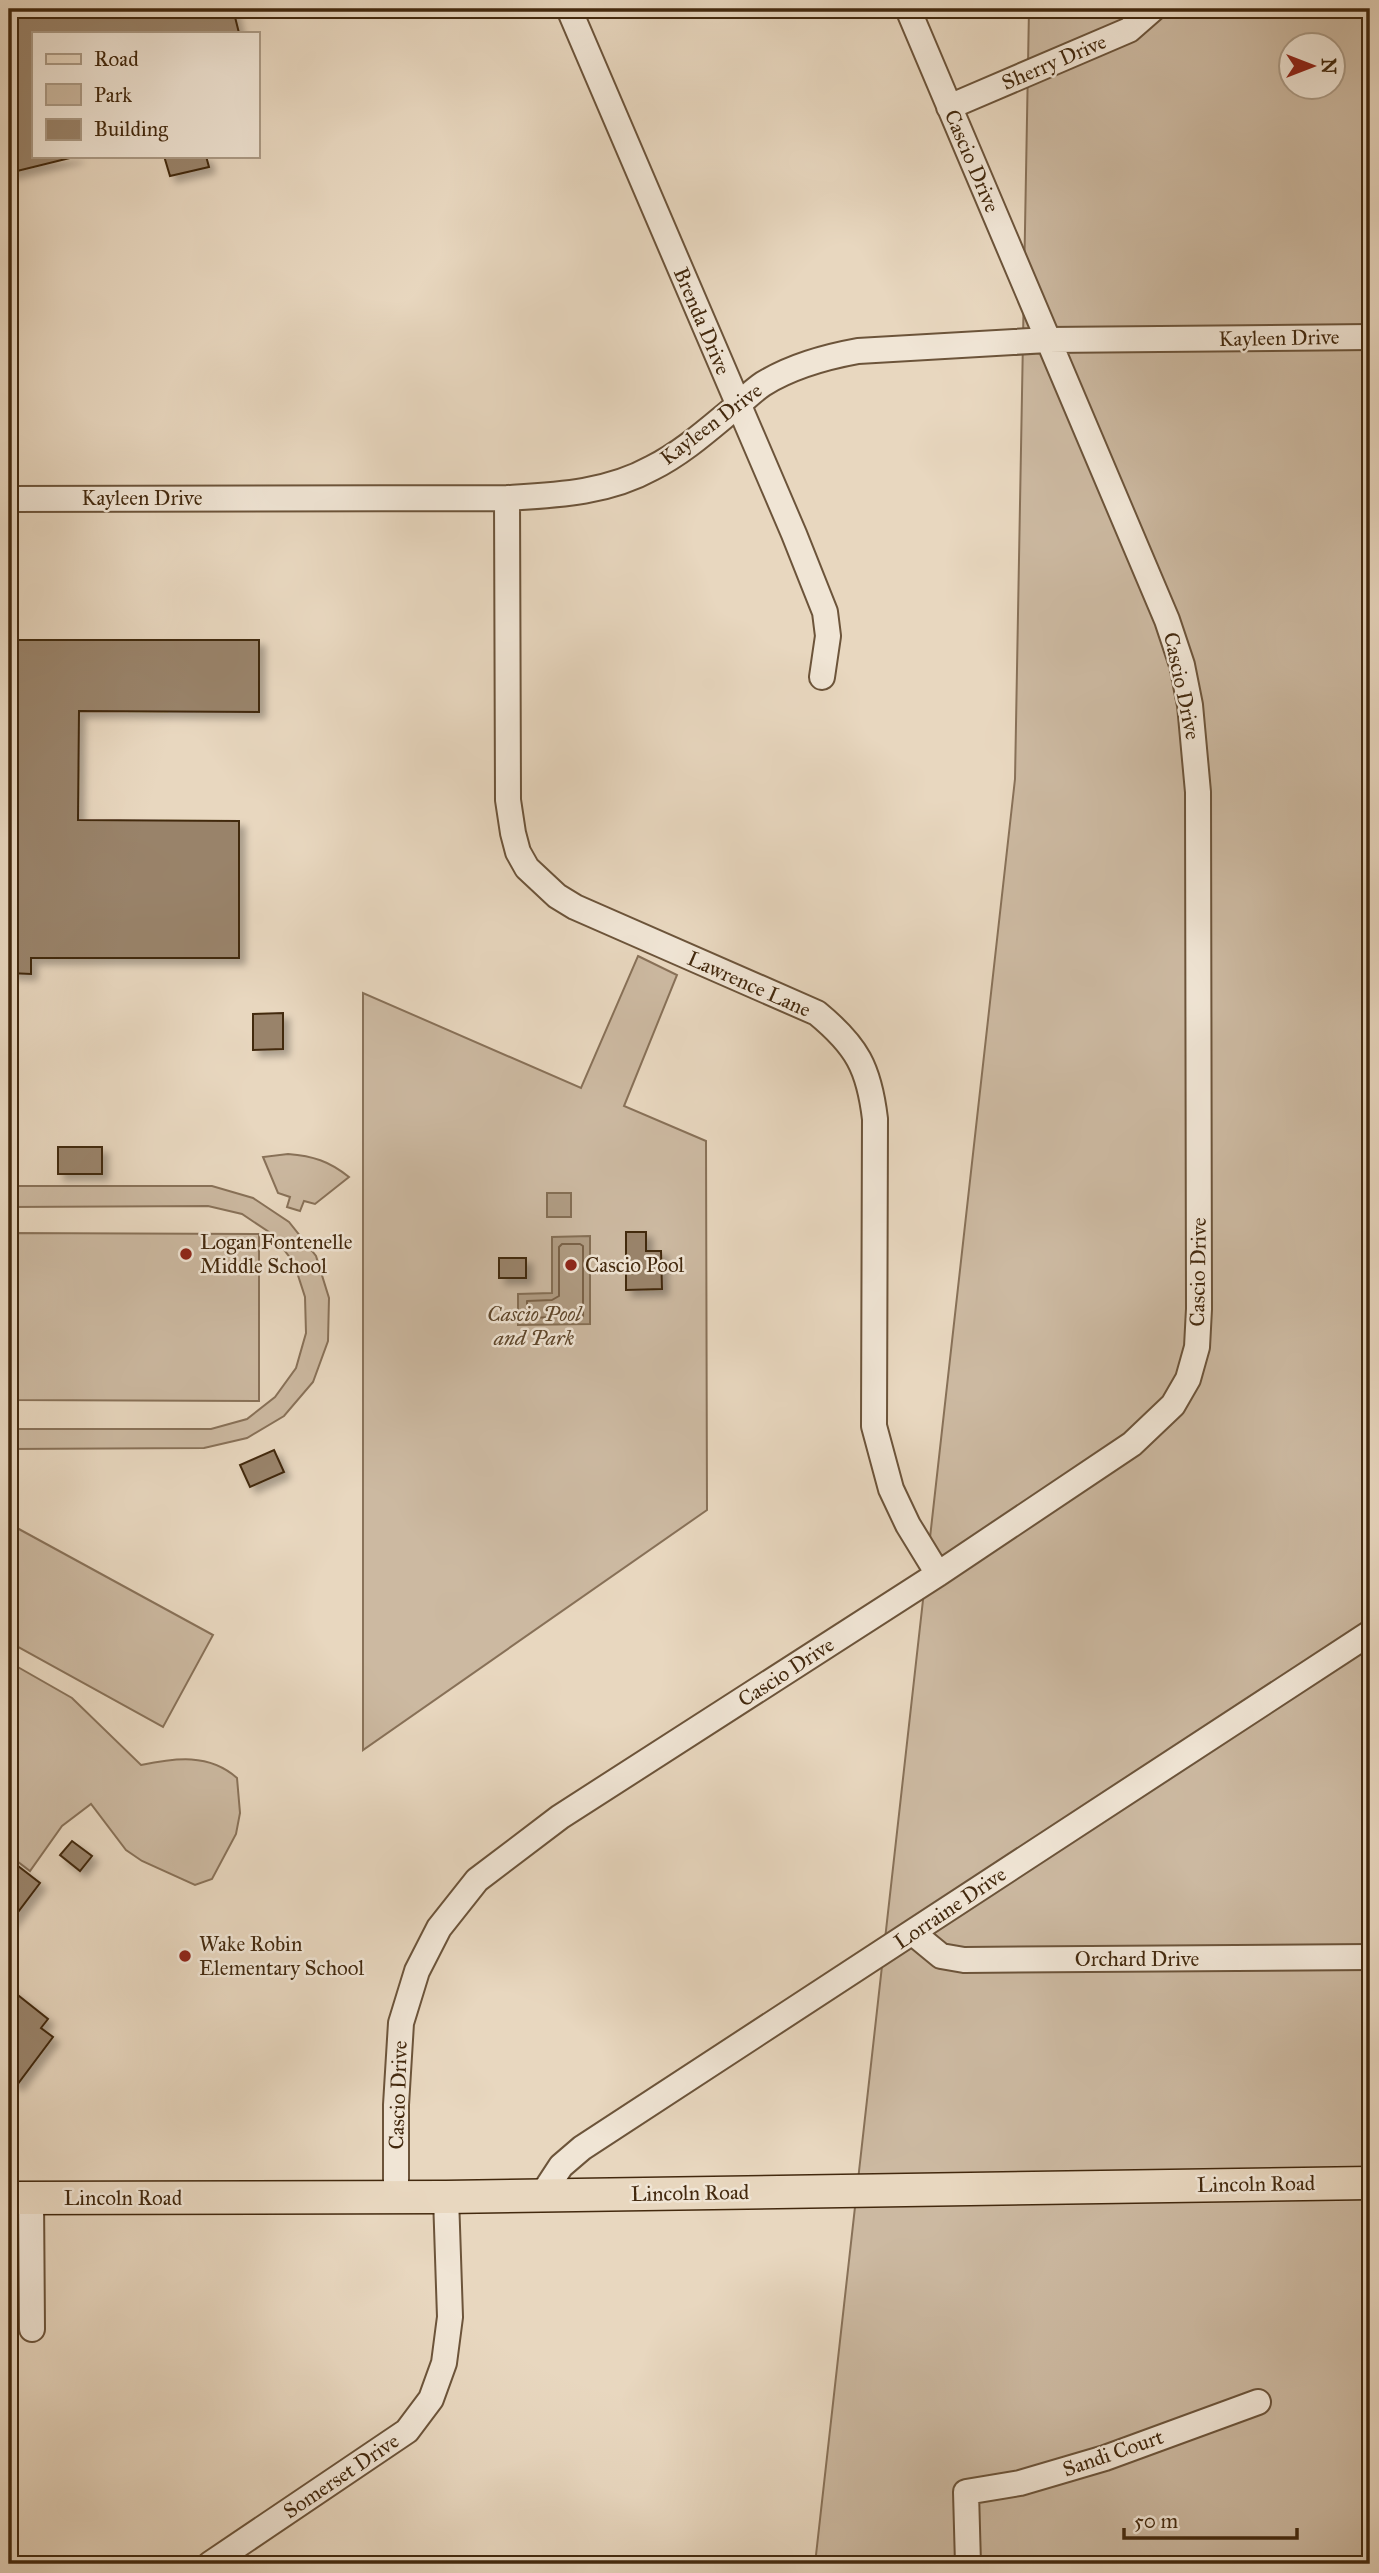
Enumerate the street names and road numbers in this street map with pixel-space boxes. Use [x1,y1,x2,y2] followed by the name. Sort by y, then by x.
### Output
[998,28,1110,96] street label: Sherry Drive
[939,106,1005,217] street label: Cascio Drive
[668,263,736,379] street label: Brenda Drive
[1218,324,1340,352] street label: Kayleen Drive
[655,377,767,471] street label: Kayleen Drive
[82,485,203,511] street label: Kayleen Drive
[1158,630,1206,742] street label: Cascio Drive
[683,945,815,1023] street label: Lawrence Lane
[1184,1217,1212,1327] street label: Cascio Drive
[733,1631,839,1713] street label: Cascio Drive
[889,1861,1011,1955] street label: Lorraine Drive
[1075,1946,1200,1972] street label: Orchard Drive
[383,2040,413,2150] street label: Cascio Drive
[1197,2170,1316,2198] street label: Lincoln Road
[631,2179,750,2207] street label: Lincoln Road
[64,2185,183,2211] street label: Lincoln Road
[1059,2423,1167,2482] street label: Sandi Court
[278,2428,404,2524] street label: Somerset Drive

